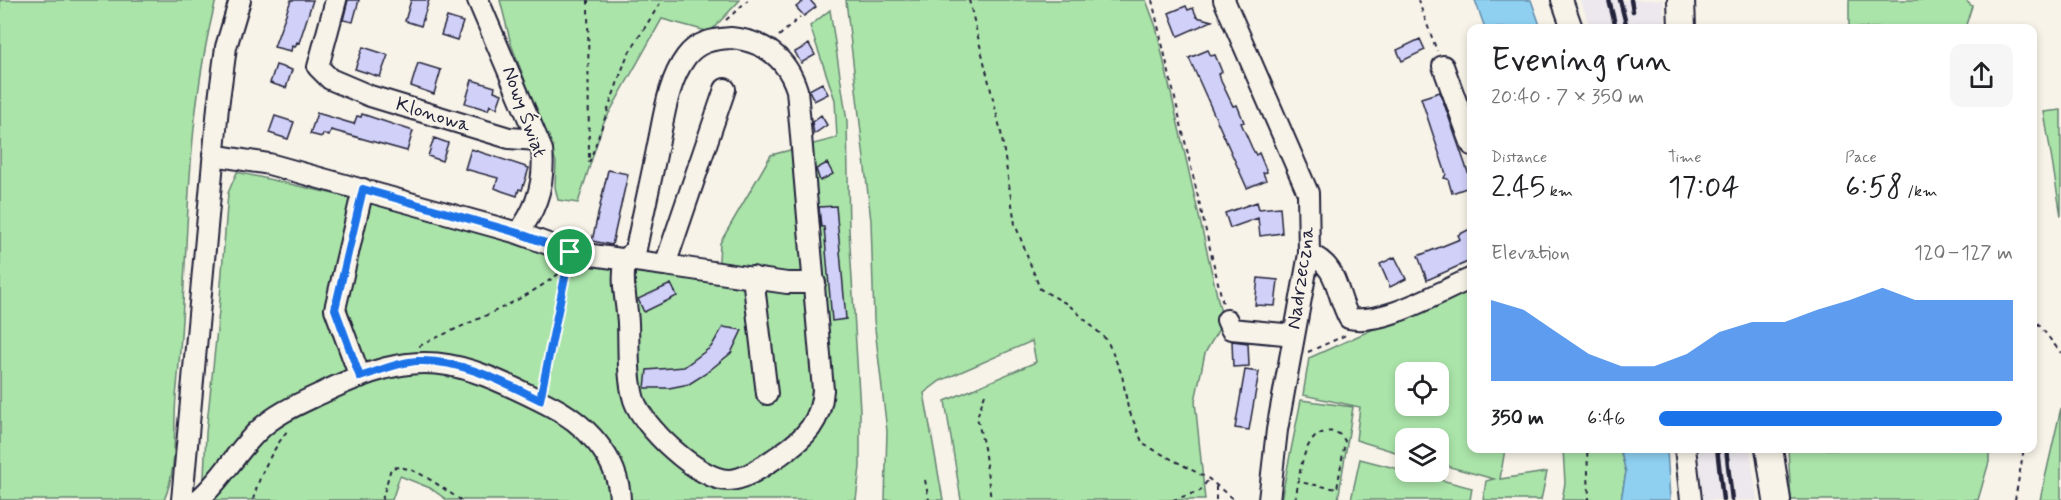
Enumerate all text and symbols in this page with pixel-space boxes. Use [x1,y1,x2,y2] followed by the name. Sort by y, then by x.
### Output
[1491,39,1671,83] text: Evening run
[1950,44,2013,107] button: share
[495,63,553,161] street label: Nowy Świat
[1491,84,1644,111] text: 20:40 · 7 × 350 m
[392,91,475,139] street label: Klonowa
[1491,147,1547,168] text: Distance
[1668,147,1702,168] text: Time
[1845,147,1877,168] text: Pace
[1491,168,1545,207] text: 2.45
[1668,168,1740,207] text: 17:04
[1845,168,1903,207] text: 6:58
[1545,181,1573,202] text: km
[1903,181,1937,202] text: /km
[1280,224,1322,331] street label: Nadrzeczna
[544,226,595,277] pin
[553,235,586,268] icon: arrive
[1491,240,1570,267] text: Elevation
[1914,240,2013,267] text: 120–127 m
[1395,362,1449,482] map controls
[1395,362,1449,416] button: locate
[1491,405,1544,432] text: 350 m
[1587,405,1625,432] text: 6:46
[1395,428,1449,482] button: layers

